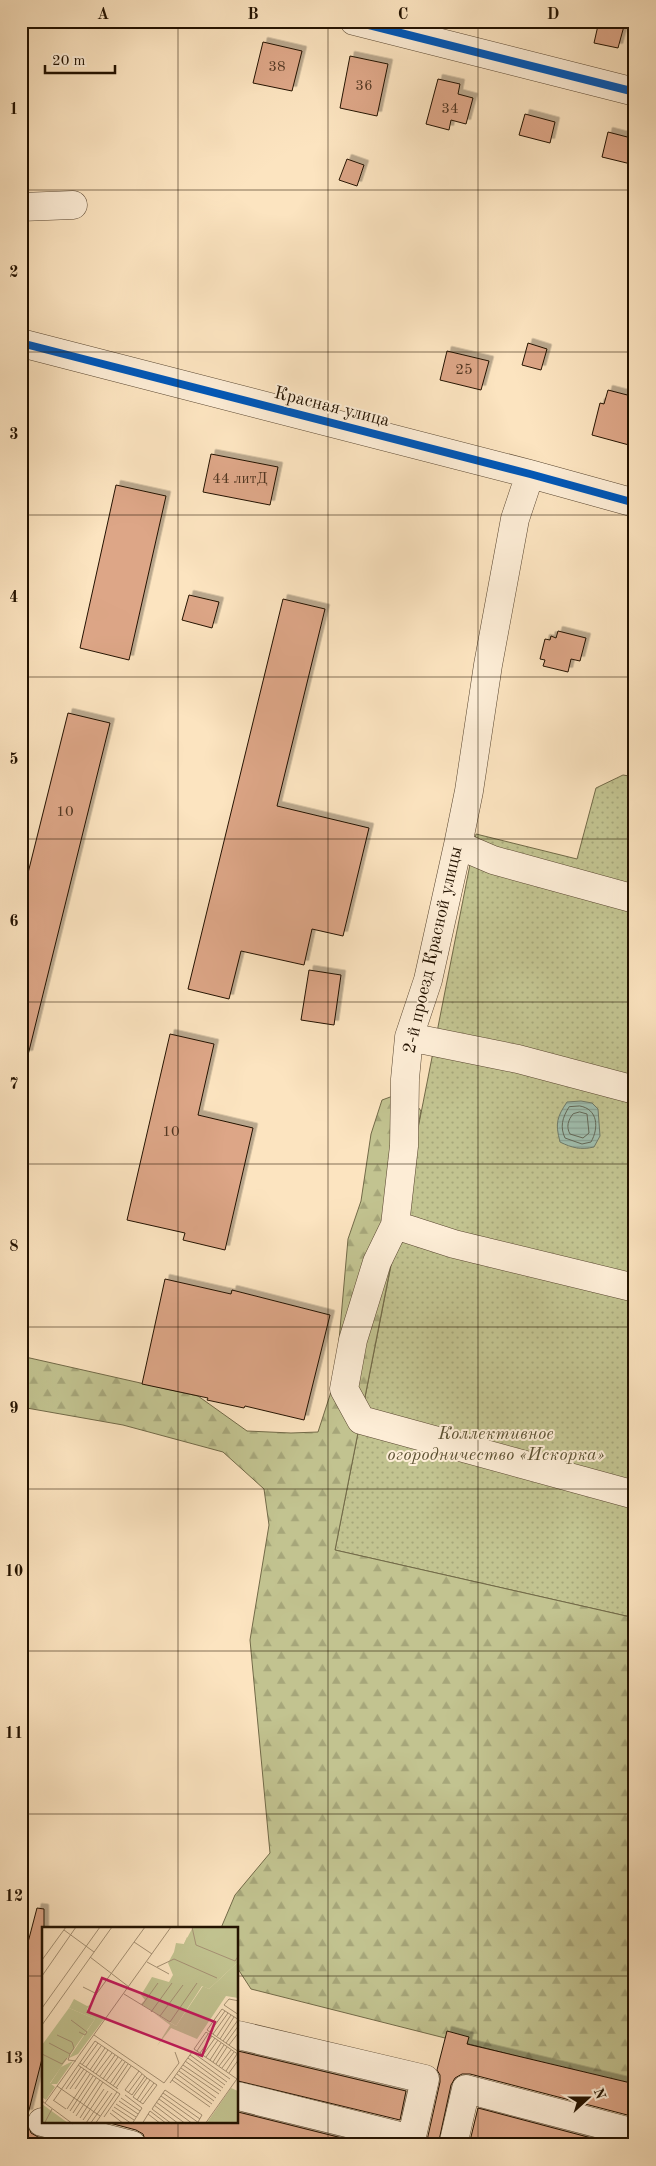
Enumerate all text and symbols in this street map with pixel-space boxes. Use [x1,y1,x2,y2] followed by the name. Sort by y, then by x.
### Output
[97,7,109,23] text: A
[247,7,259,23] text: B
[398,7,408,23] text: C
[547,7,559,23] text: D
[45,42,115,74] scale bar
[52,54,86,69] text: 20 m
[268,60,286,75] house number: 38
[355,79,373,94] house number: 36
[9,102,19,118] text: 1
[441,102,459,117] house number: 34
[9,265,19,281] text: 2
[455,363,473,378] house number: 25
[272,384,392,430] street label: Красная улица
[9,427,19,443] text: 3
[212,472,268,487] house number: 44 литД
[9,590,19,606] text: 4
[9,752,19,768] text: 5
[56,805,74,820] house number: 10
[400,845,466,1055] street label: 2-й проезд Красной улицы
[9,914,19,930] text: 6
[9,1077,19,1093] text: 7
[162,1125,180,1140] house number: 10
[9,1239,19,1255] text: 8
[9,1401,19,1417] text: 9
[387,1425,605,1464] park label: Коллективное огородничество «Искорка»
[5,1564,23,1580] text: 10
[5,1726,23,1742] text: 11
[5,1889,23,1905] text: 12
[42,1927,239,2124] inset map
[5,2051,23,2067] text: 13
[564,2074,614,2124] north arrow
[591,2086,608,2101] text: N

